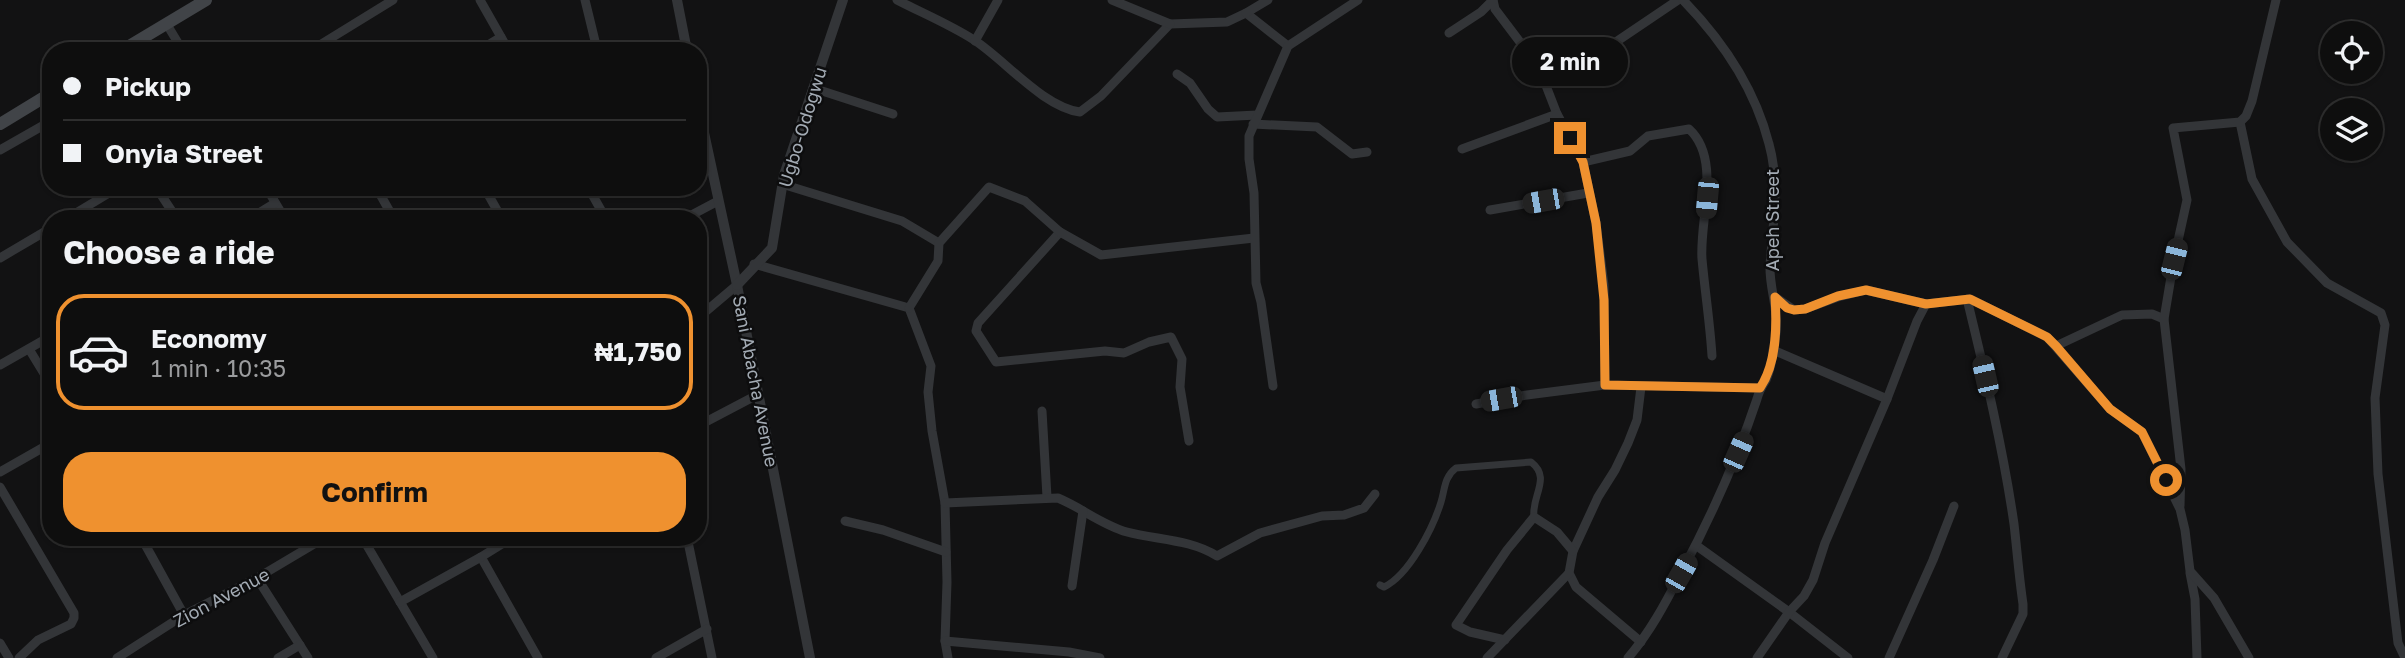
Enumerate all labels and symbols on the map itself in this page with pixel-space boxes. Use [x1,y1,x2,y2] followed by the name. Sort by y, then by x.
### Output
[1512,37,1628,86] callout: 2 min
[773,64,831,190] street label: Ugbo-Odogwu
[1554,122,1586,154] route end
[1761,169,1783,271] street label: Apeh Street
[1695,176,1720,220] car
[1521,187,1566,215] car
[2159,236,2190,282] car
[729,293,783,469] street label: Sani Abacha Avenue
[1971,353,2000,399] car
[1479,385,1524,413] car
[1720,429,1757,475] car
[2150,464,2182,496] route start
[1662,550,1701,596] car
[169,563,273,631] street label: Zion Avenue

